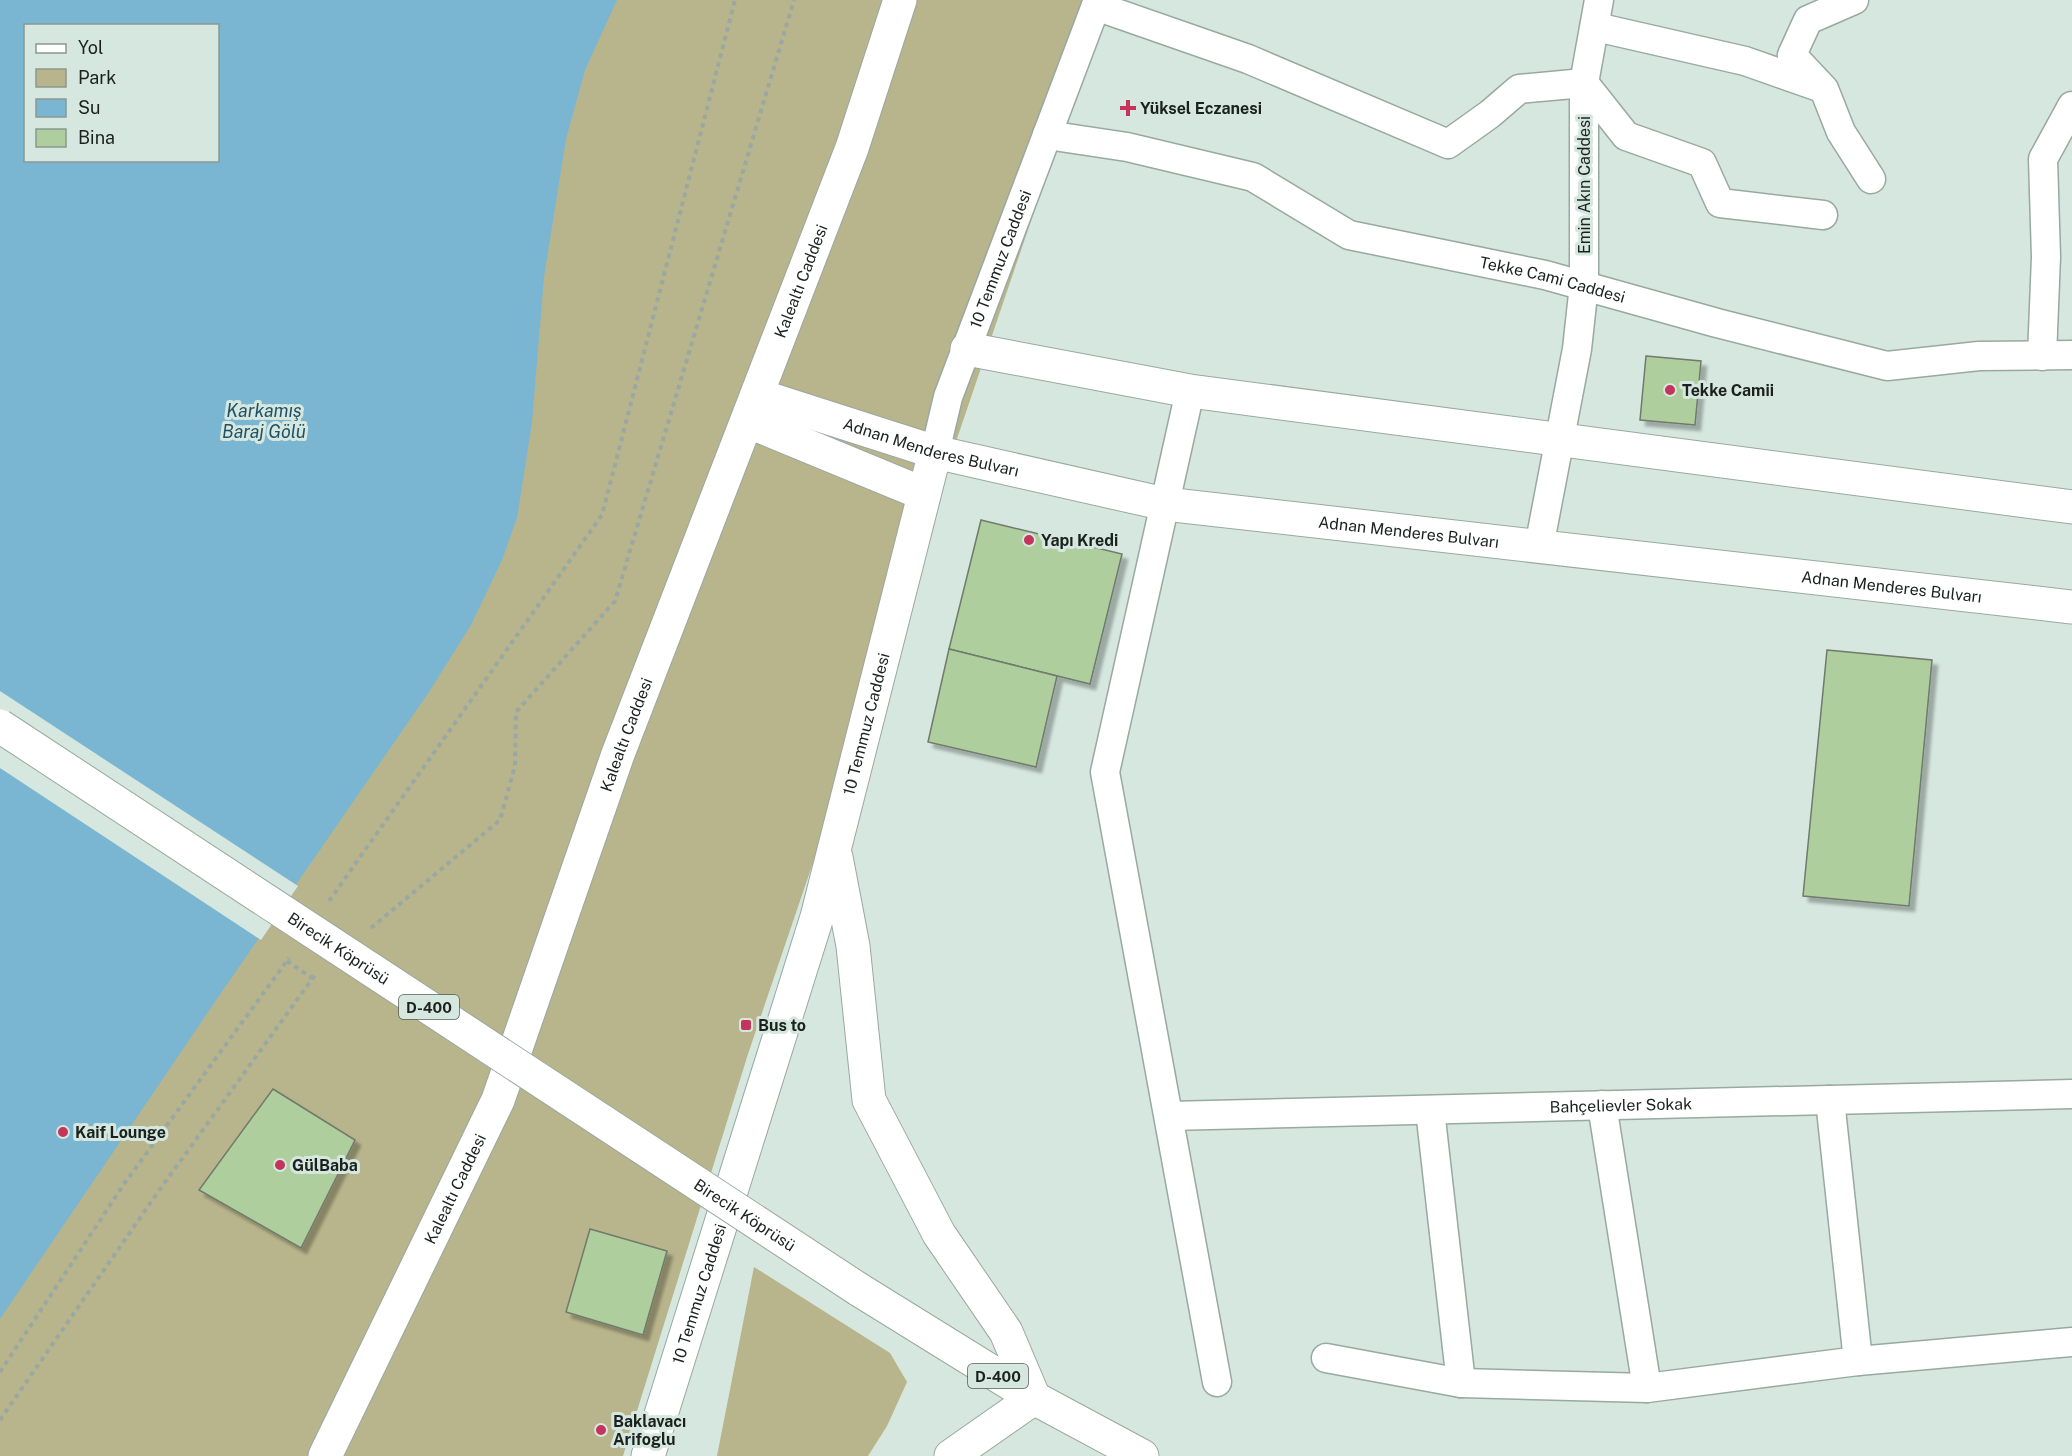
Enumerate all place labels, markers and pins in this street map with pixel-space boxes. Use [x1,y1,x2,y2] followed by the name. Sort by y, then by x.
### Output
[1140,99,1262,118] place label: Yüksel Eczanesi
[1121,101,1135,115] marker: Yüksel Eczanesi
[1682,381,1774,400] place label: Tekke Camii
[1663,383,1677,397] marker: Tekke Camii
[1041,531,1118,550] place label: Yapı Kredi
[1022,533,1036,547] marker: Yapı Kredi
[758,1016,806,1035] place label: Bus to
[739,1018,753,1032] marker: Bus to
[75,1123,166,1142] place label: Kaif Lounge
[56,1125,70,1139] marker: Kaif Lounge
[292,1156,358,1175] place label: GülBaba
[273,1158,287,1172] marker: GülBaba
[613,1412,686,1449] place label: Baklavacı Arifoglu
[594,1423,608,1437] marker: Baklavacı Arifoglu

